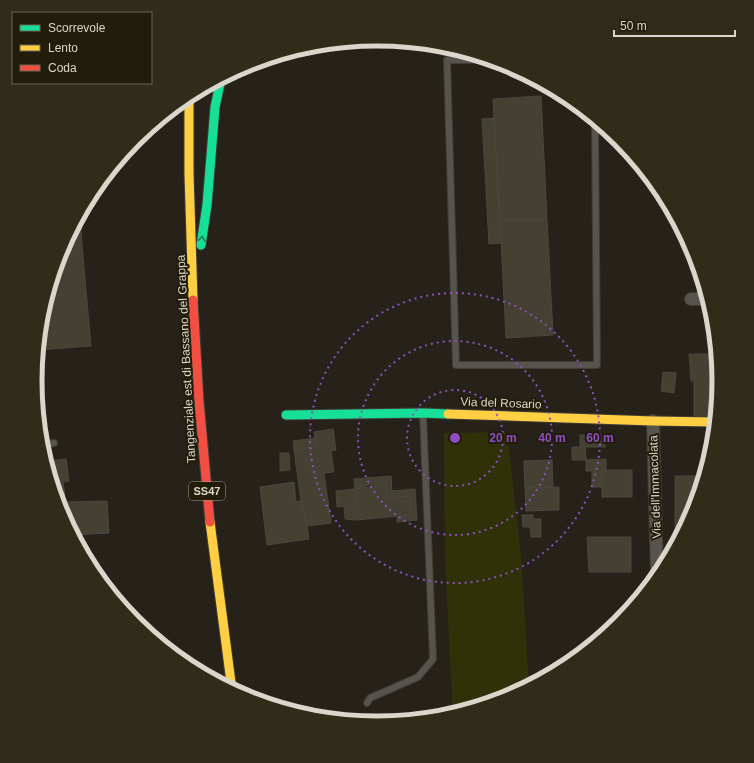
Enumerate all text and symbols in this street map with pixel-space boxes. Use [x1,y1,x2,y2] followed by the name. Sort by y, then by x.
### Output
[12,12,152,84] legend
[614,12,735,38] scale bar
[620,19,647,33] text: 50 m
[48,21,106,35] text: Scorrevole
[48,41,78,55] text: Lento
[48,61,77,75] text: Coda
[197,236,206,242] one-way arrow
[174,254,198,464] street label: Tangenziale est di Bassano del Grappa
[460,395,542,411] street label: Via del Rosario
[448,431,462,445] centre of rings
[489,431,517,445] text: 20 m
[538,431,566,445] text: 40 m
[586,431,614,445] text: 60 m
[646,435,664,539] street label: Via dell'Immacolata
[189,482,225,500] road number: SS47

